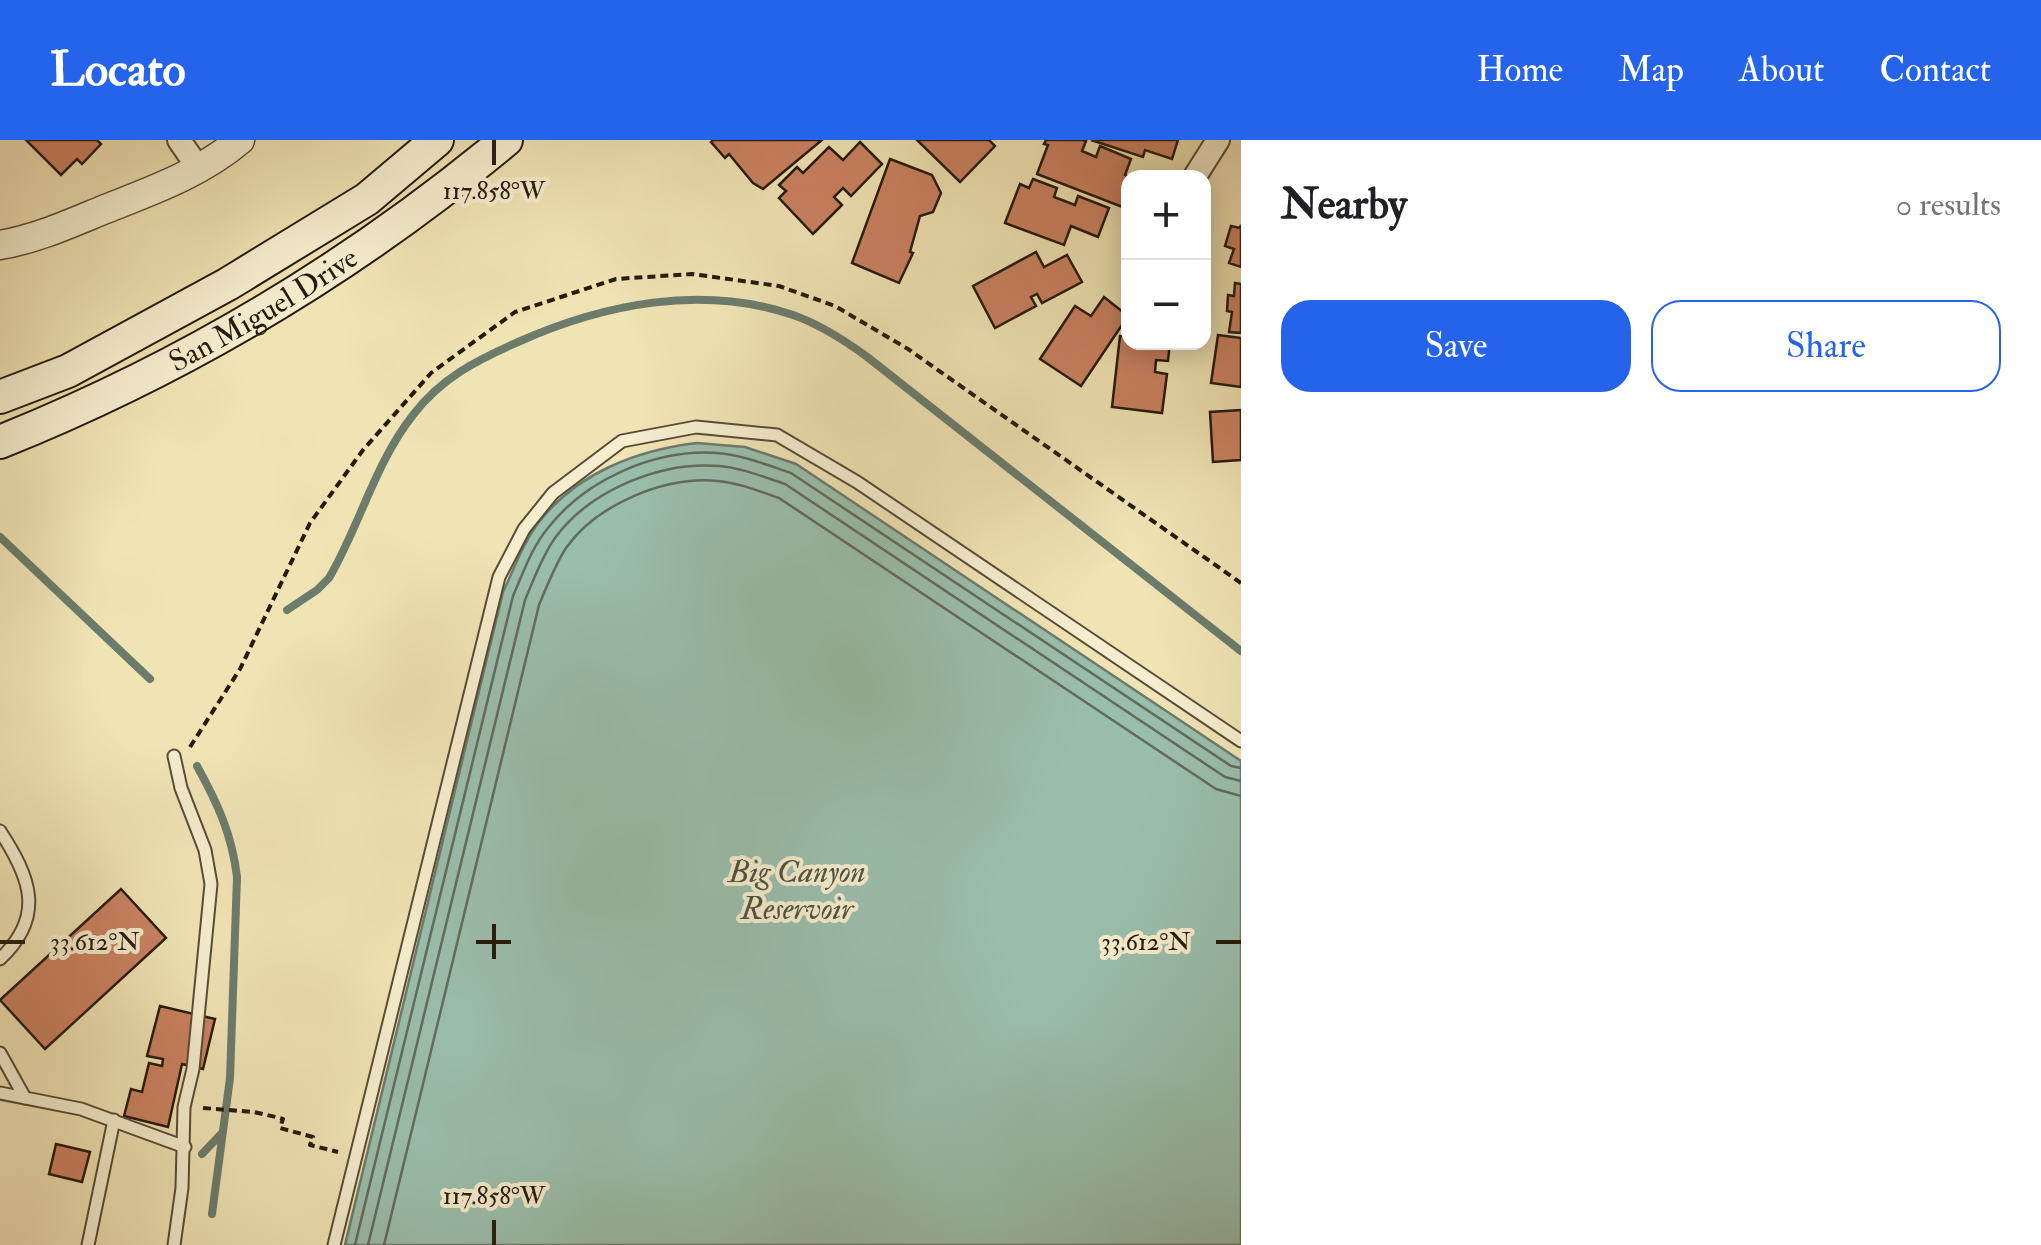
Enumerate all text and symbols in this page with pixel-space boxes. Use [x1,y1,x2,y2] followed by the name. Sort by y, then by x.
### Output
[50,40,186,100] text: Locato
[1476,48,1563,92] text: Home
[1618,48,1684,92] text: Map
[1739,48,1824,92] text: About
[1879,48,1991,92] text: Contact
[1121,170,1211,350] map controls
[1121,170,1211,260] button: +
[443,176,547,207] text: 117.858°W
[1281,179,1407,231] text: Nearby
[1896,185,2001,225] text: 0 results
[163,239,365,380] street label: San Miguel Drive
[1121,260,1211,350] button: −
[1281,300,1631,392] button: Save
[1651,300,2001,392] button: Share
[726,852,866,929] water label: Big Canyon Reservoir
[50,927,140,958] text: 33.612°N
[1101,927,1191,958] text: 33.612°N
[443,1181,547,1212] text: 117.858°W

